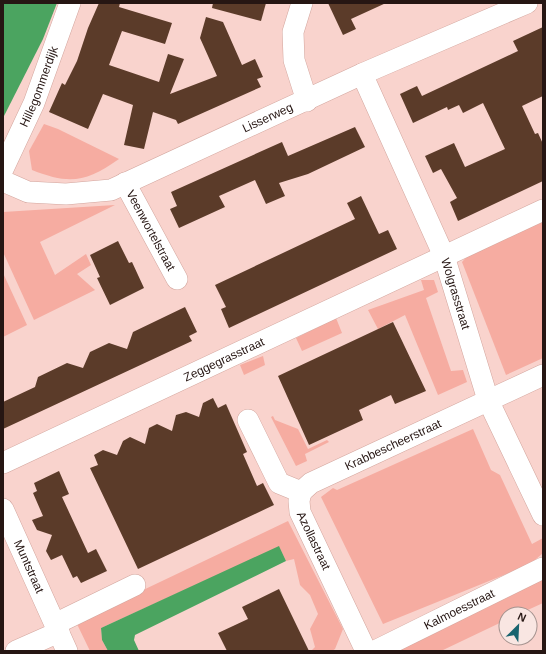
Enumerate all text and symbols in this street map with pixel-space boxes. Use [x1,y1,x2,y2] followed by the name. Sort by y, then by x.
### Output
[17,43,61,129] street label: Hillegommerdijk
[240,100,295,135] street label: Lisserweg
[123,188,179,274] street label: Veenwortelstraat
[438,256,473,332] street label: Wolgrasstraat
[181,334,267,384] street label: Zeggegrasstraat
[343,416,444,473] street label: Krabbescheerstraat
[294,509,334,573] street label: Azollastraat
[11,538,47,596] street label: Muntstraat
[422,586,497,633] street label: Kalmoesstraat
[498,606,538,646] north arrow
[516,610,528,624] text: N

